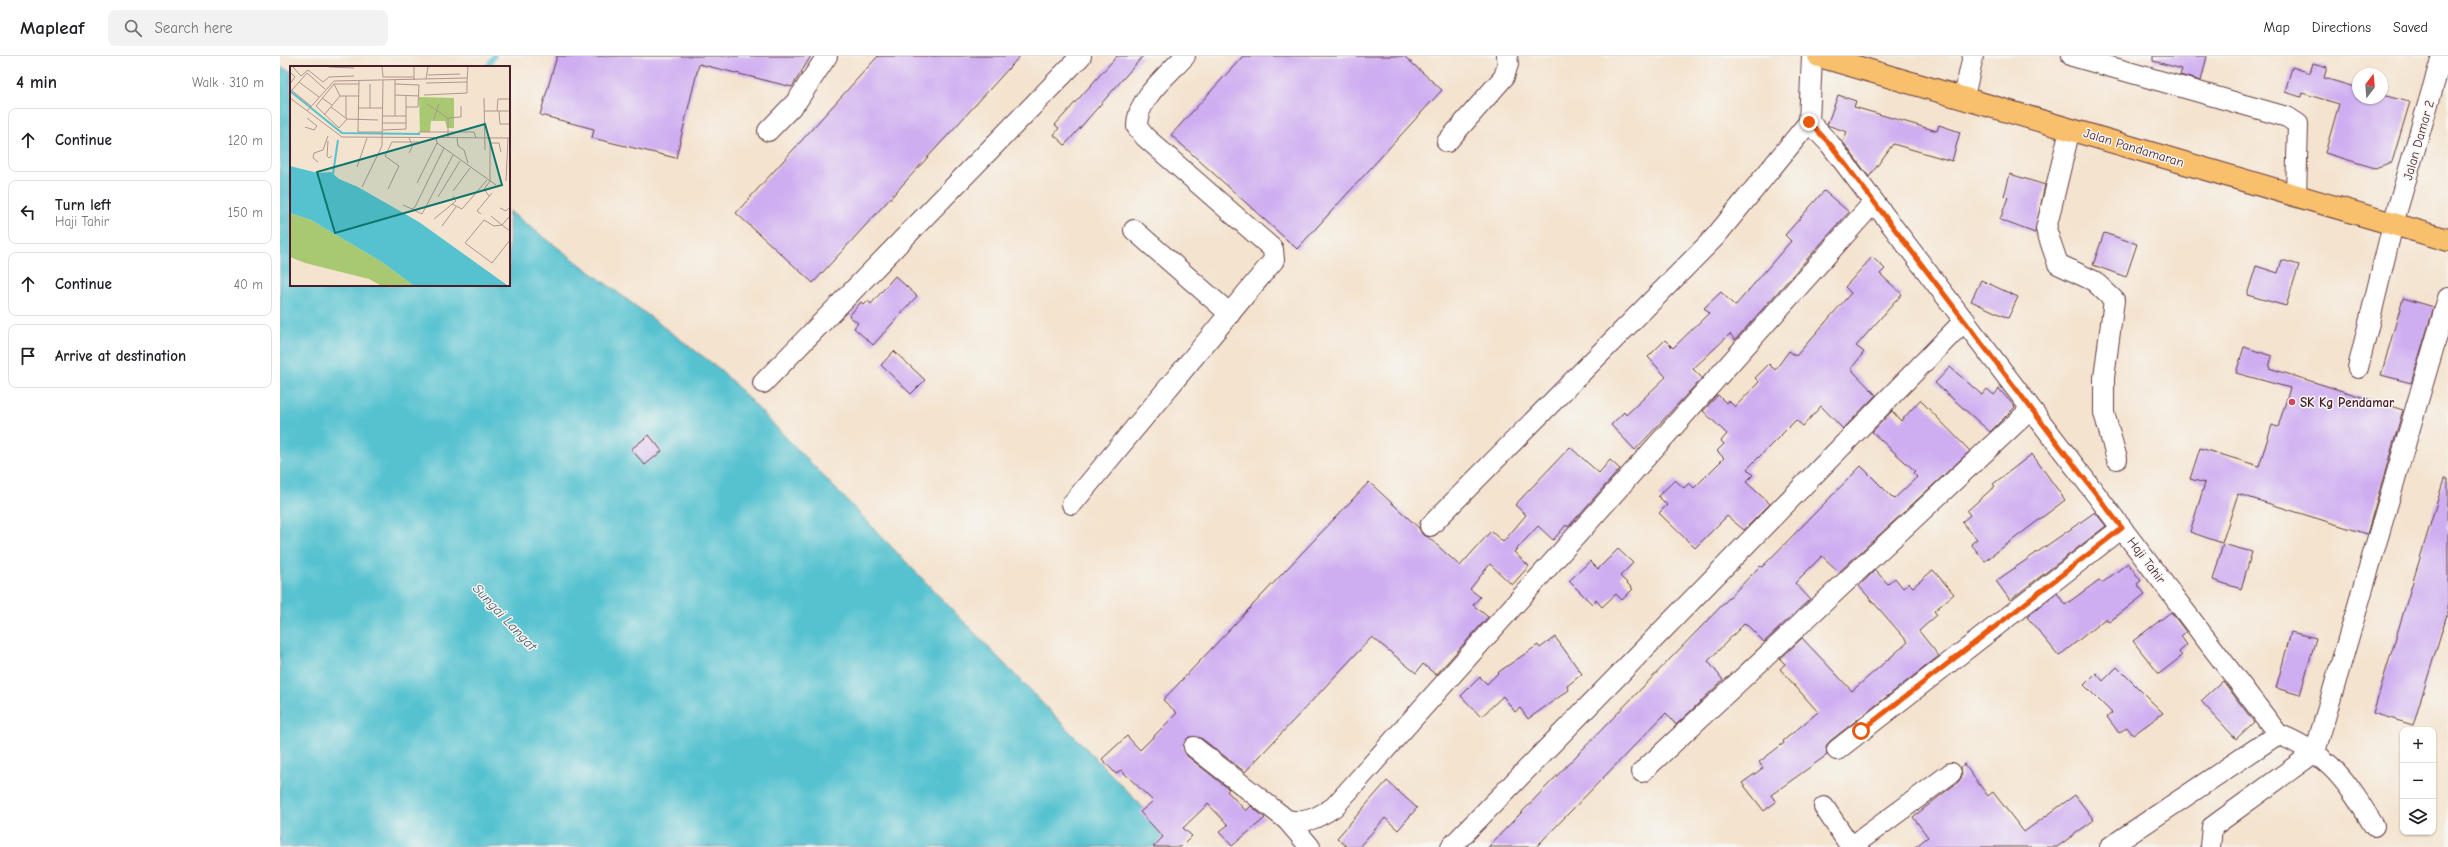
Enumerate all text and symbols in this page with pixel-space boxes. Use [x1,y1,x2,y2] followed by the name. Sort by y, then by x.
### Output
[108,10,388,46] search box
[20,17,84,39] text: Mapleaf
[122,17,144,39] icon: search
[154,19,233,37] text: Search here
[2263,19,2290,36] text: Map
[2312,19,2371,36] text: Directions
[2393,19,2428,36] text: Saved
[290,66,510,286] inset map
[2352,68,2388,104] north arrow
[16,73,57,92] text: 4 min
[192,75,264,90] text: Walk · 310 m
[2400,98,2437,182] street label: Jalan Damar 2
[1800,113,1818,131] route end
[2082,125,2186,170] street label: Jalan Pandamaran
[17,129,39,151] icon: ahead
[55,131,112,149] text: Continue
[228,133,263,148] text: 120 m
[55,196,111,214] text: Turn left
[17,201,39,223] icon: left
[228,205,263,220] text: 150 m
[55,214,109,229] text: Haji Tahir
[17,273,39,295] icon: ahead
[55,275,112,293] text: Continue
[234,277,263,292] text: 40 m
[17,345,39,367] icon: arrive
[55,347,186,365] text: Arrive at destination
[2300,395,2395,410] place label: SK Kg Pendamar
[2287,397,2297,407] marker: SK Kg Pendamar
[2124,534,2169,587] street label: Haji Tahir
[469,580,541,656] water label: Sungai Langat
[1852,722,1870,740] route start
[2400,727,2436,835] map controls
[2400,727,2436,763] button: +
[2400,763,2436,799] button: −
[2400,799,2436,835] button: layers

